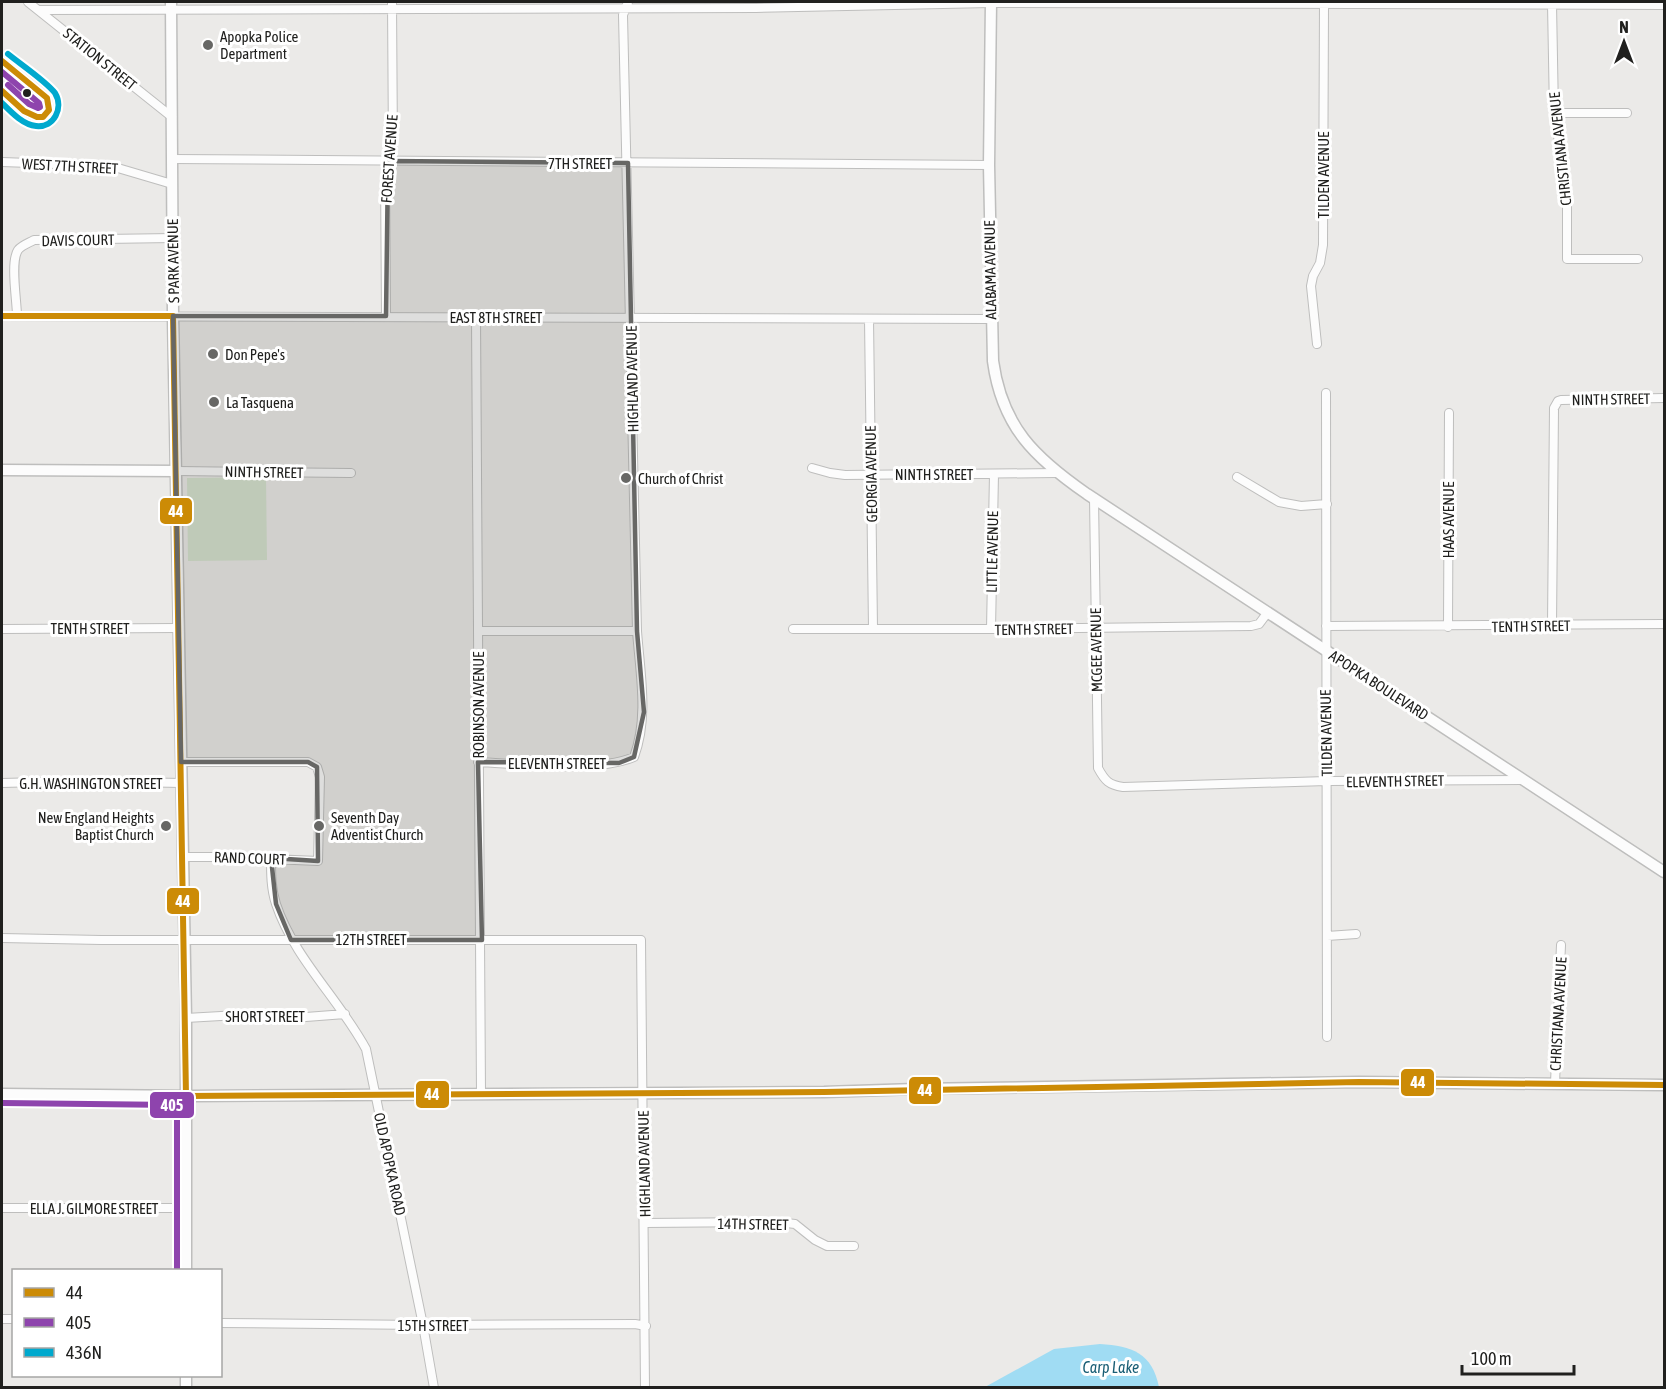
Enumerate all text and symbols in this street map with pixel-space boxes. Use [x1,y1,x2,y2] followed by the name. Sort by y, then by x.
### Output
[1594,12,1654,72] north arrow
[1619,18,1629,36] text: N
[60,24,140,94] street label: STATION STREET
[220,28,298,62] place label: Apopka Police Department
[201,38,215,52] marker: Apopka Police Department
[21,87,33,99] unlabelled marker
[1546,91,1574,207] street label: CHRISTIANA AVENUE
[377,114,401,204] street label: FOREST AVENUE
[1315,131,1332,218] street label: TILDEN AVENUE
[21,155,119,177] street label: WEST 7TH STREET
[548,155,612,172] street label: 7TH STREET
[164,218,182,303] street label: S PARK AVENUE
[981,220,999,320] street label: ALABAMA AVENUE
[41,231,115,249] street label: DAVIS COURT
[450,309,543,326] street label: EAST 8TH STREET
[623,325,641,432] street label: HIGHLAND AVENUE
[225,346,285,363] place label: Don Pepe's
[206,347,220,361] marker: Don Pepe's
[1572,390,1651,408] street label: NINTH STREET
[226,394,294,411] place label: La Tasquena
[207,395,221,409] marker: La Tasquena
[862,425,880,522] street label: GEORGIA AVENUE
[225,463,304,481] street label: NINTH STREET
[895,466,974,483] street label: NINTH STREET
[638,470,723,487] place label: Church of Christ
[619,471,633,485] marker: Church of Christ
[1440,481,1457,558] street label: HAAS AVENUE
[159,497,193,525] line badge: 44
[167,502,184,520] text: 44
[983,510,1001,593] street label: LITTLE AVENUE
[1087,607,1105,692] street label: MCGEE AVENUE
[1491,617,1571,635] street label: TENTH STREET
[51,620,130,637] street label: TENTH STREET
[994,620,1074,638] street label: TENTH STREET
[1326,647,1432,723] street label: APOPKA BOULEVARD
[470,651,487,758] street label: ROBINSON AVENUE
[1317,689,1335,777] street label: TILDEN AVENUE
[508,755,607,772] street label: ELEVENTH STREET
[1346,772,1445,790] street label: ELEVENTH STREET
[19,775,163,792] street label: G.H. WASHINGTON STREET
[38,809,154,843] place label: New England Heights Baptist Church
[331,809,424,843] place label: Seventh Day Adventist Church
[159,819,173,833] marker: New England Heights Baptist Church
[312,819,326,833] marker: Seventh Day Adventist Church
[214,848,287,868] street label: RAND COURT
[166,887,200,915] line badge: 44
[174,892,191,910] text: 44
[335,931,407,948] street label: 12TH STREET
[1547,956,1570,1071] street label: CHRISTIANA AVENUE
[225,1008,305,1025] street label: SHORT STREET
[1400,1068,1435,1097] line badge: 44
[1409,1073,1426,1091] text: 44
[908,1076,942,1105] line badge: 44
[415,1080,450,1109] line badge: 44
[916,1081,933,1099] text: 44
[423,1085,440,1103] text: 44
[149,1091,195,1119] line badge: 405
[160,1096,184,1114] text: 405
[635,1110,653,1217] street label: HIGHLAND AVENUE
[371,1111,409,1217] street label: OLD APOPKA ROAD
[30,1200,159,1217] street label: ELLA J. GILMORE STREET
[717,1215,789,1233] street label: 14TH STREET
[12,1269,222,1377] legend
[66,1282,83,1303] text: 44
[66,1312,91,1333] text: 405
[397,1317,469,1334] street label: 15TH STREET
[1462,1338,1574,1376] scale bar
[66,1342,102,1363] text: 436N
[1471,1348,1512,1369] text: 100 m
[1083,1358,1139,1377] water label: Carp Lake

